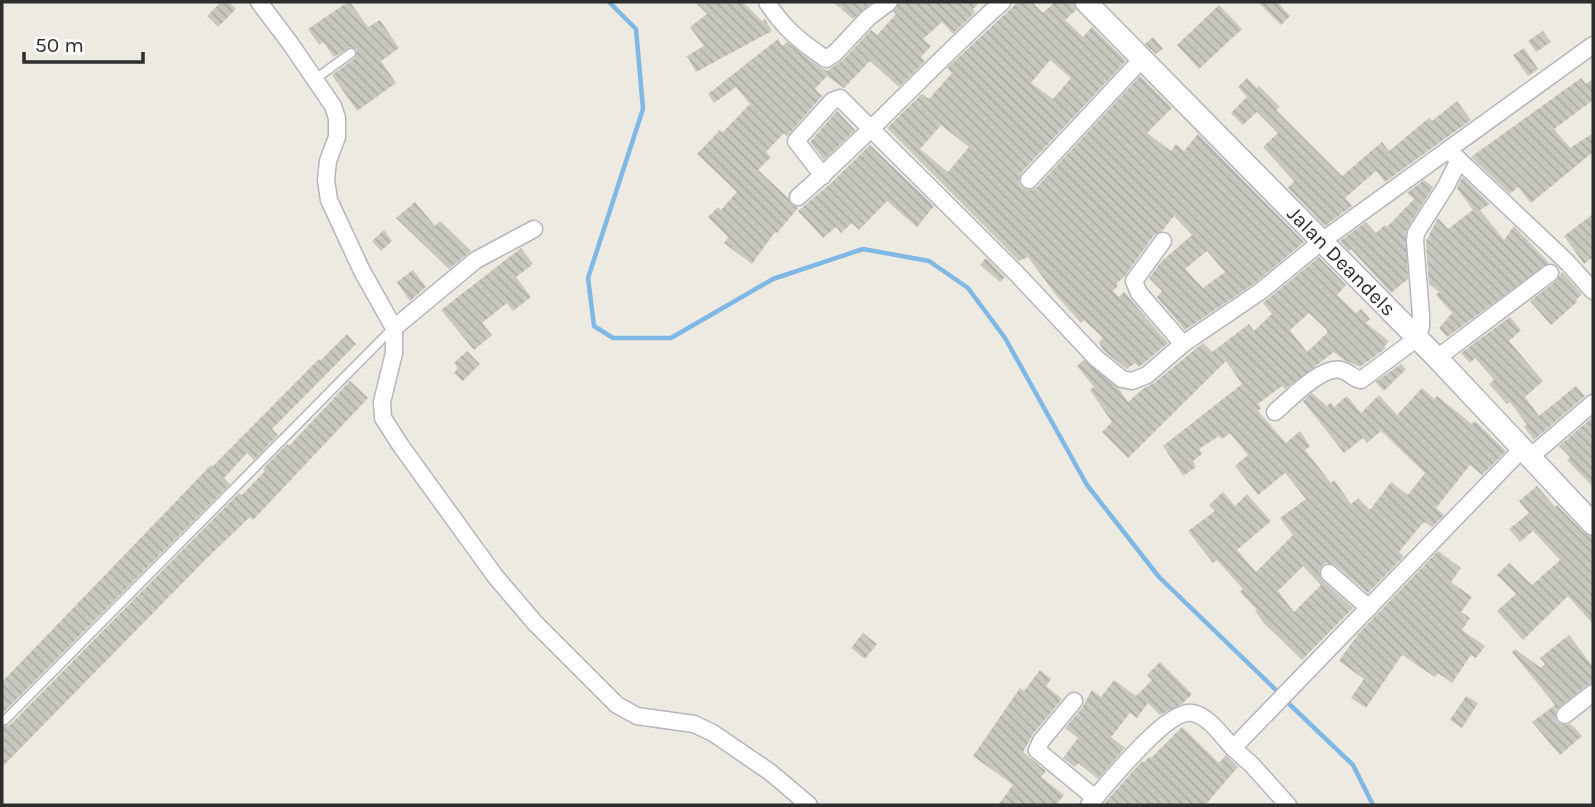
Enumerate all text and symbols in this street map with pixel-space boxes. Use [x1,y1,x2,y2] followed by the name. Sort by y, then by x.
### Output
[24,21,144,65] scale bar
[35,33,84,57] text: 50 m
[1282,201,1401,321] street label: Jalan Deandels

